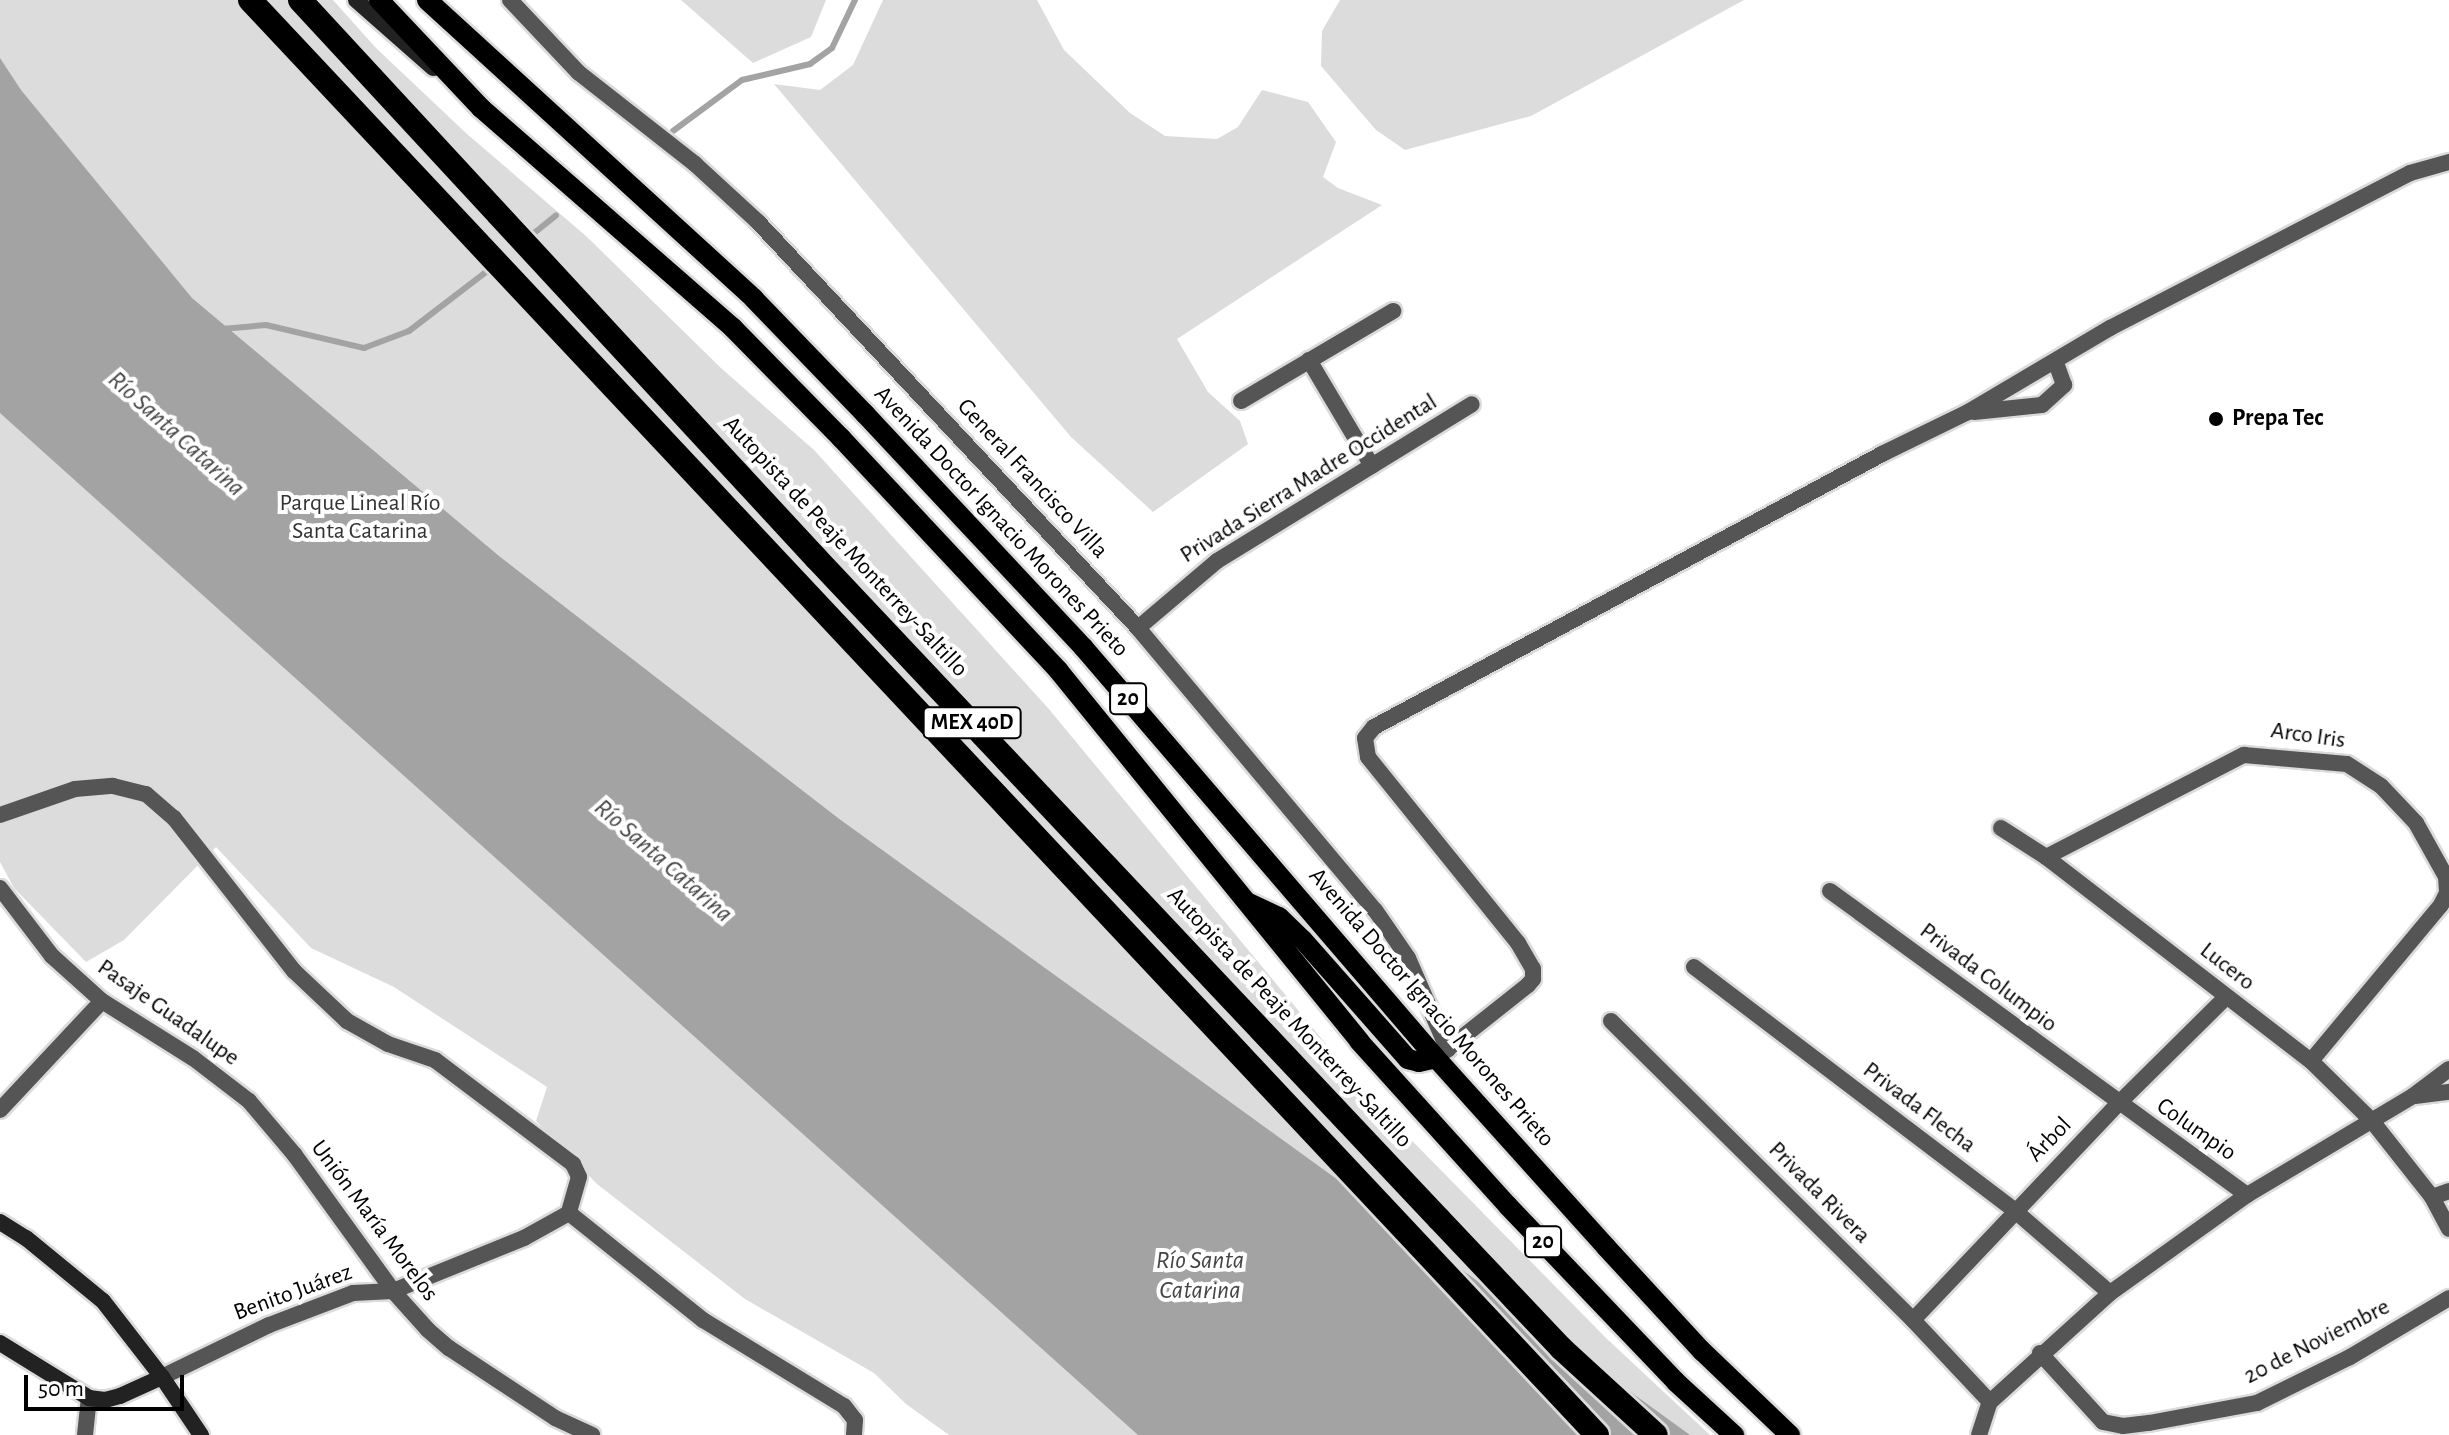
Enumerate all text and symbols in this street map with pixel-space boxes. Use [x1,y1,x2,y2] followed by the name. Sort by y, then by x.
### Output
[101,364,251,504] water label: Río Santa Catarina
[868,380,1134,664] street label: Avenida Doctor Ignacio Morones Prieto
[1175,388,1443,570] street label: Privada Sierra Madre Occidental
[950,393,1114,565] street label: General Francisco Villa
[2232,405,2324,433] place label: Prepa Tec
[2207,410,2225,428] marker: Prepa Tec
[716,411,974,683] street label: Autopista de Peaje Monterrey-Saltillo
[279,490,441,546] park label: Parque Lineal Río Santa Catarina
[1108,681,1148,717] road number: 20
[922,705,1022,741] road number: MEX 40D
[2269,717,2347,755] street label: Arco Iris
[587,792,739,930] water label: Río Santa Catarina
[1302,863,1560,1153] street label: Avenida Doctor Ignacio Morones Prieto
[1160,882,1418,1154] street label: Autopista de Peaje Monterrey-Saltillo
[1914,917,2062,1039] street label: Privada Columpio
[2194,937,2260,997] street label: Lucero
[92,953,244,1073] street label: Pasaje Guadalupe
[1857,1056,1981,1160] street label: Privada Flecha
[2151,1092,2241,1168] street label: Columpio
[2022,1111,2078,1169] street label: Árbol
[304,1135,444,1307] street label: Unión María Morelos
[1762,1136,1876,1250] street label: Privada Rivera
[1523,1224,1563,1260] road number: 20
[1156,1245,1244,1306] water label: Río Santa Catarina
[230,1258,356,1328] street label: Benito Juárez
[2239,1293,2395,1391] street label: 20 de Noviembre
[28,1359,188,1409] scale bar
[38,1377,84,1401] text: 50 m

